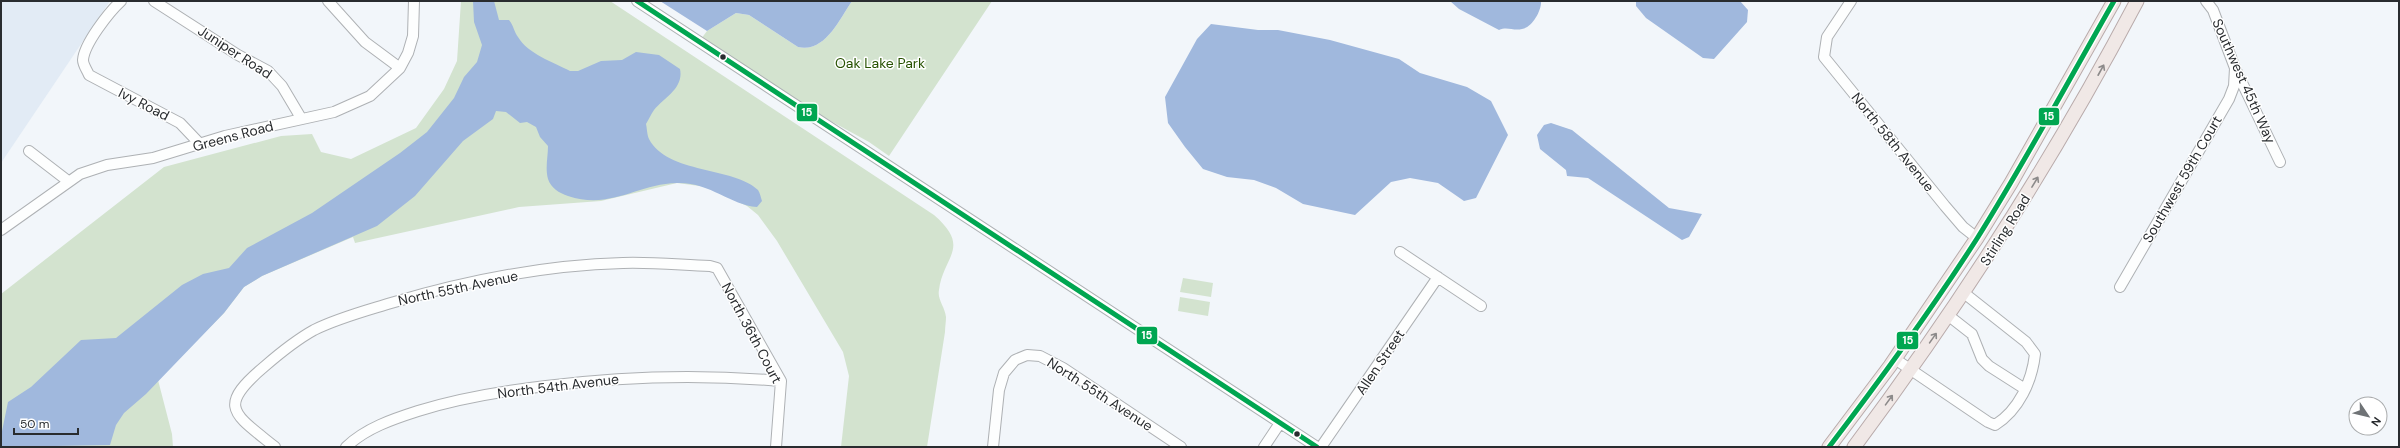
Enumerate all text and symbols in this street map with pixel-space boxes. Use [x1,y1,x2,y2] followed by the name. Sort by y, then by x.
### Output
[2208,16,2280,146] street label: Southwest 45th Way
[195,21,275,83] street label: Juniper Road
[718,52,728,62] unlabelled marker
[835,54,925,72] park label: Oak Lake Park
[2097,64,2105,76] one-way arrow
[116,84,172,124] street label: Ivy Road
[1848,89,1939,195] street label: North 58th Avenue
[796,103,818,122] line badge: 15
[802,105,813,119] text: 15
[2038,107,2060,126] line badge: 15
[2044,109,2055,123] text: 15
[2138,112,2226,246] street label: Southwest 59th Court
[191,117,275,155] street label: Greens Road
[2031,177,2039,188] one-way arrow
[1976,191,2034,269] street label: Stirling Road
[396,266,520,310] street label: North 55th Avenue
[718,279,786,387] street label: North 36th Court
[1136,326,1158,345] line badge: 15
[1352,326,1408,398] street label: Allen Street
[1142,328,1153,342] text: 15
[1896,331,1919,350] line badge: 15
[1929,332,1937,343] one-way arrow
[1903,333,1914,347] text: 15
[1044,353,1156,435] street label: North 55th Avenue
[496,370,620,402] street label: North 54th Avenue
[1885,395,1893,406] one-way arrow
[2348,396,2388,436] north arrow
[14,410,78,436] scale bar
[2368,414,2384,429] text: N
[20,416,49,432] text: 50 m
[1292,429,1302,439] unlabelled marker

